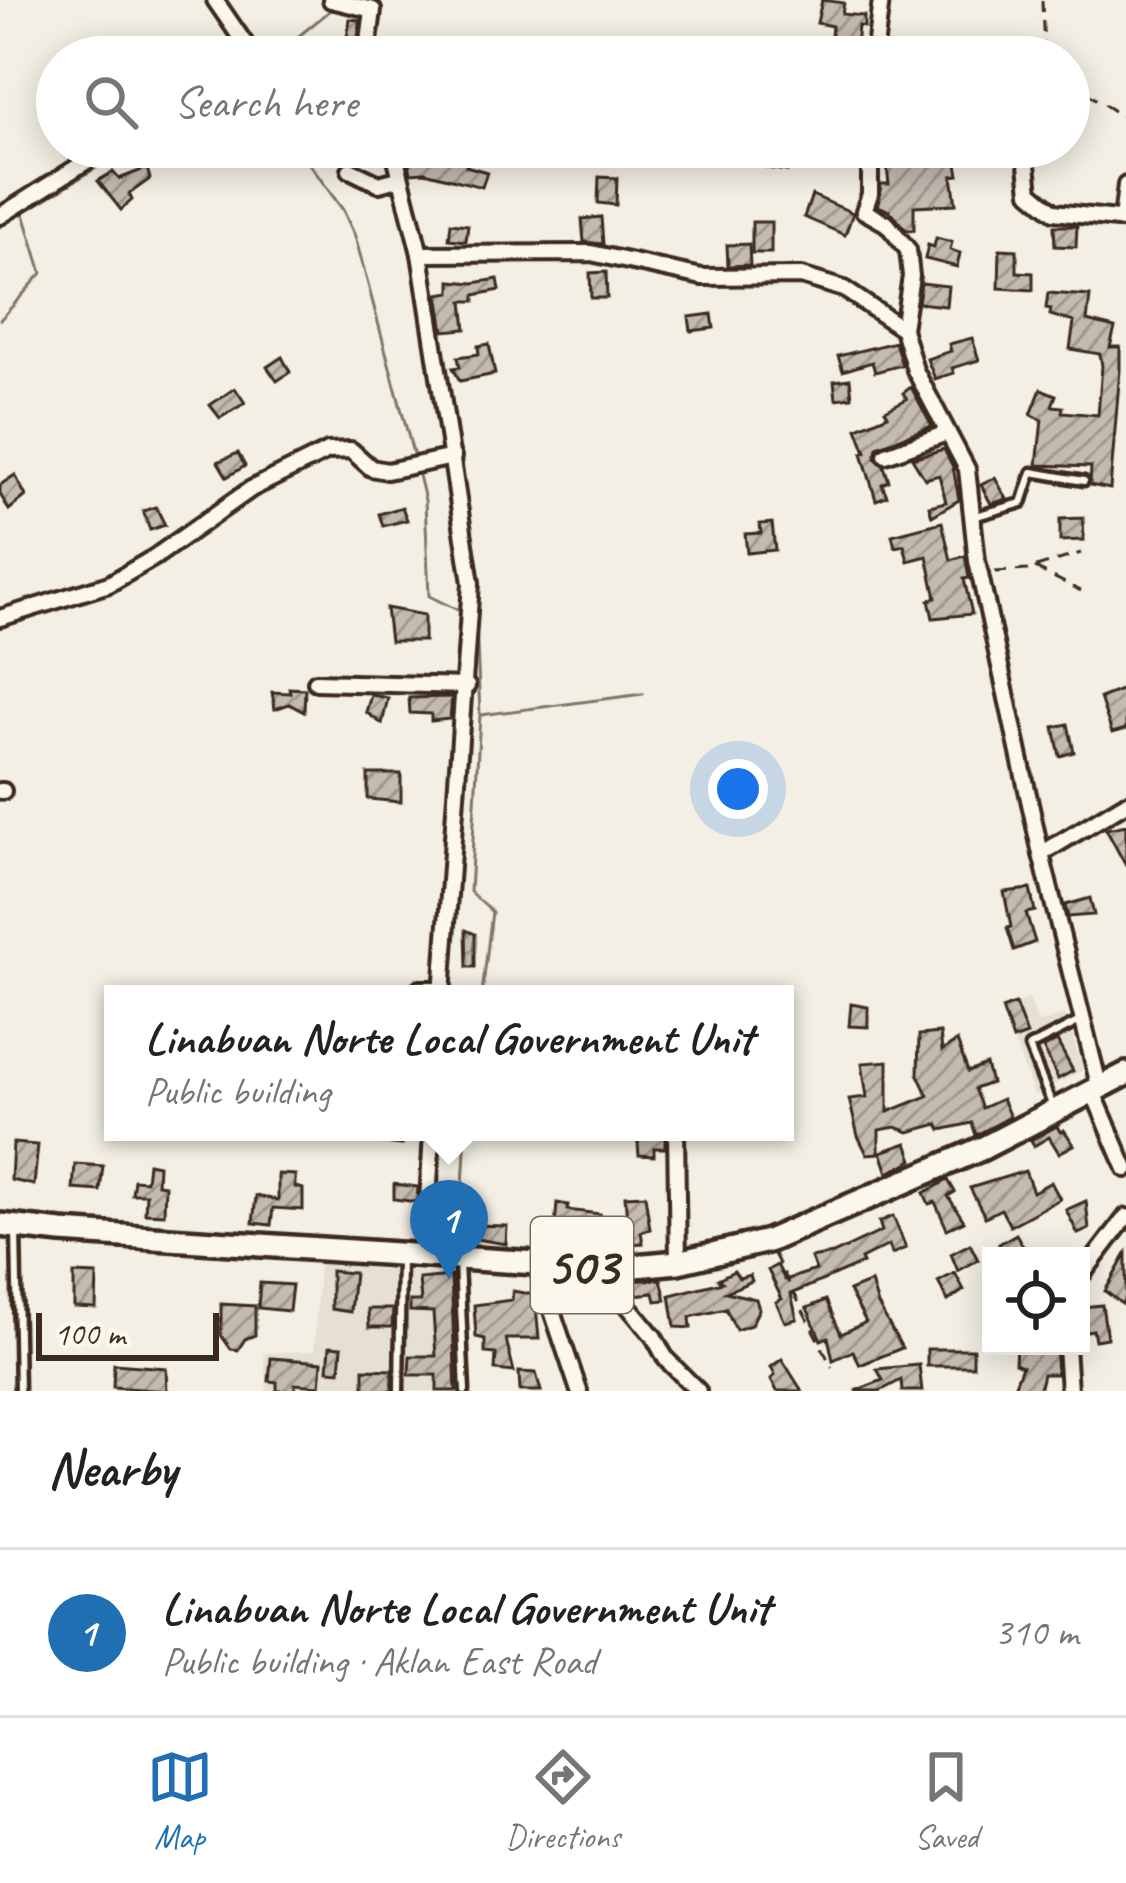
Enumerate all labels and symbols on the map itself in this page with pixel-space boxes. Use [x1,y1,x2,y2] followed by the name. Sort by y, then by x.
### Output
[708,759,768,819] your location
[410,1180,488,1279] pin: 1
[531,1217,633,1313] road number: 503
[36,1307,219,1360] scale bar

